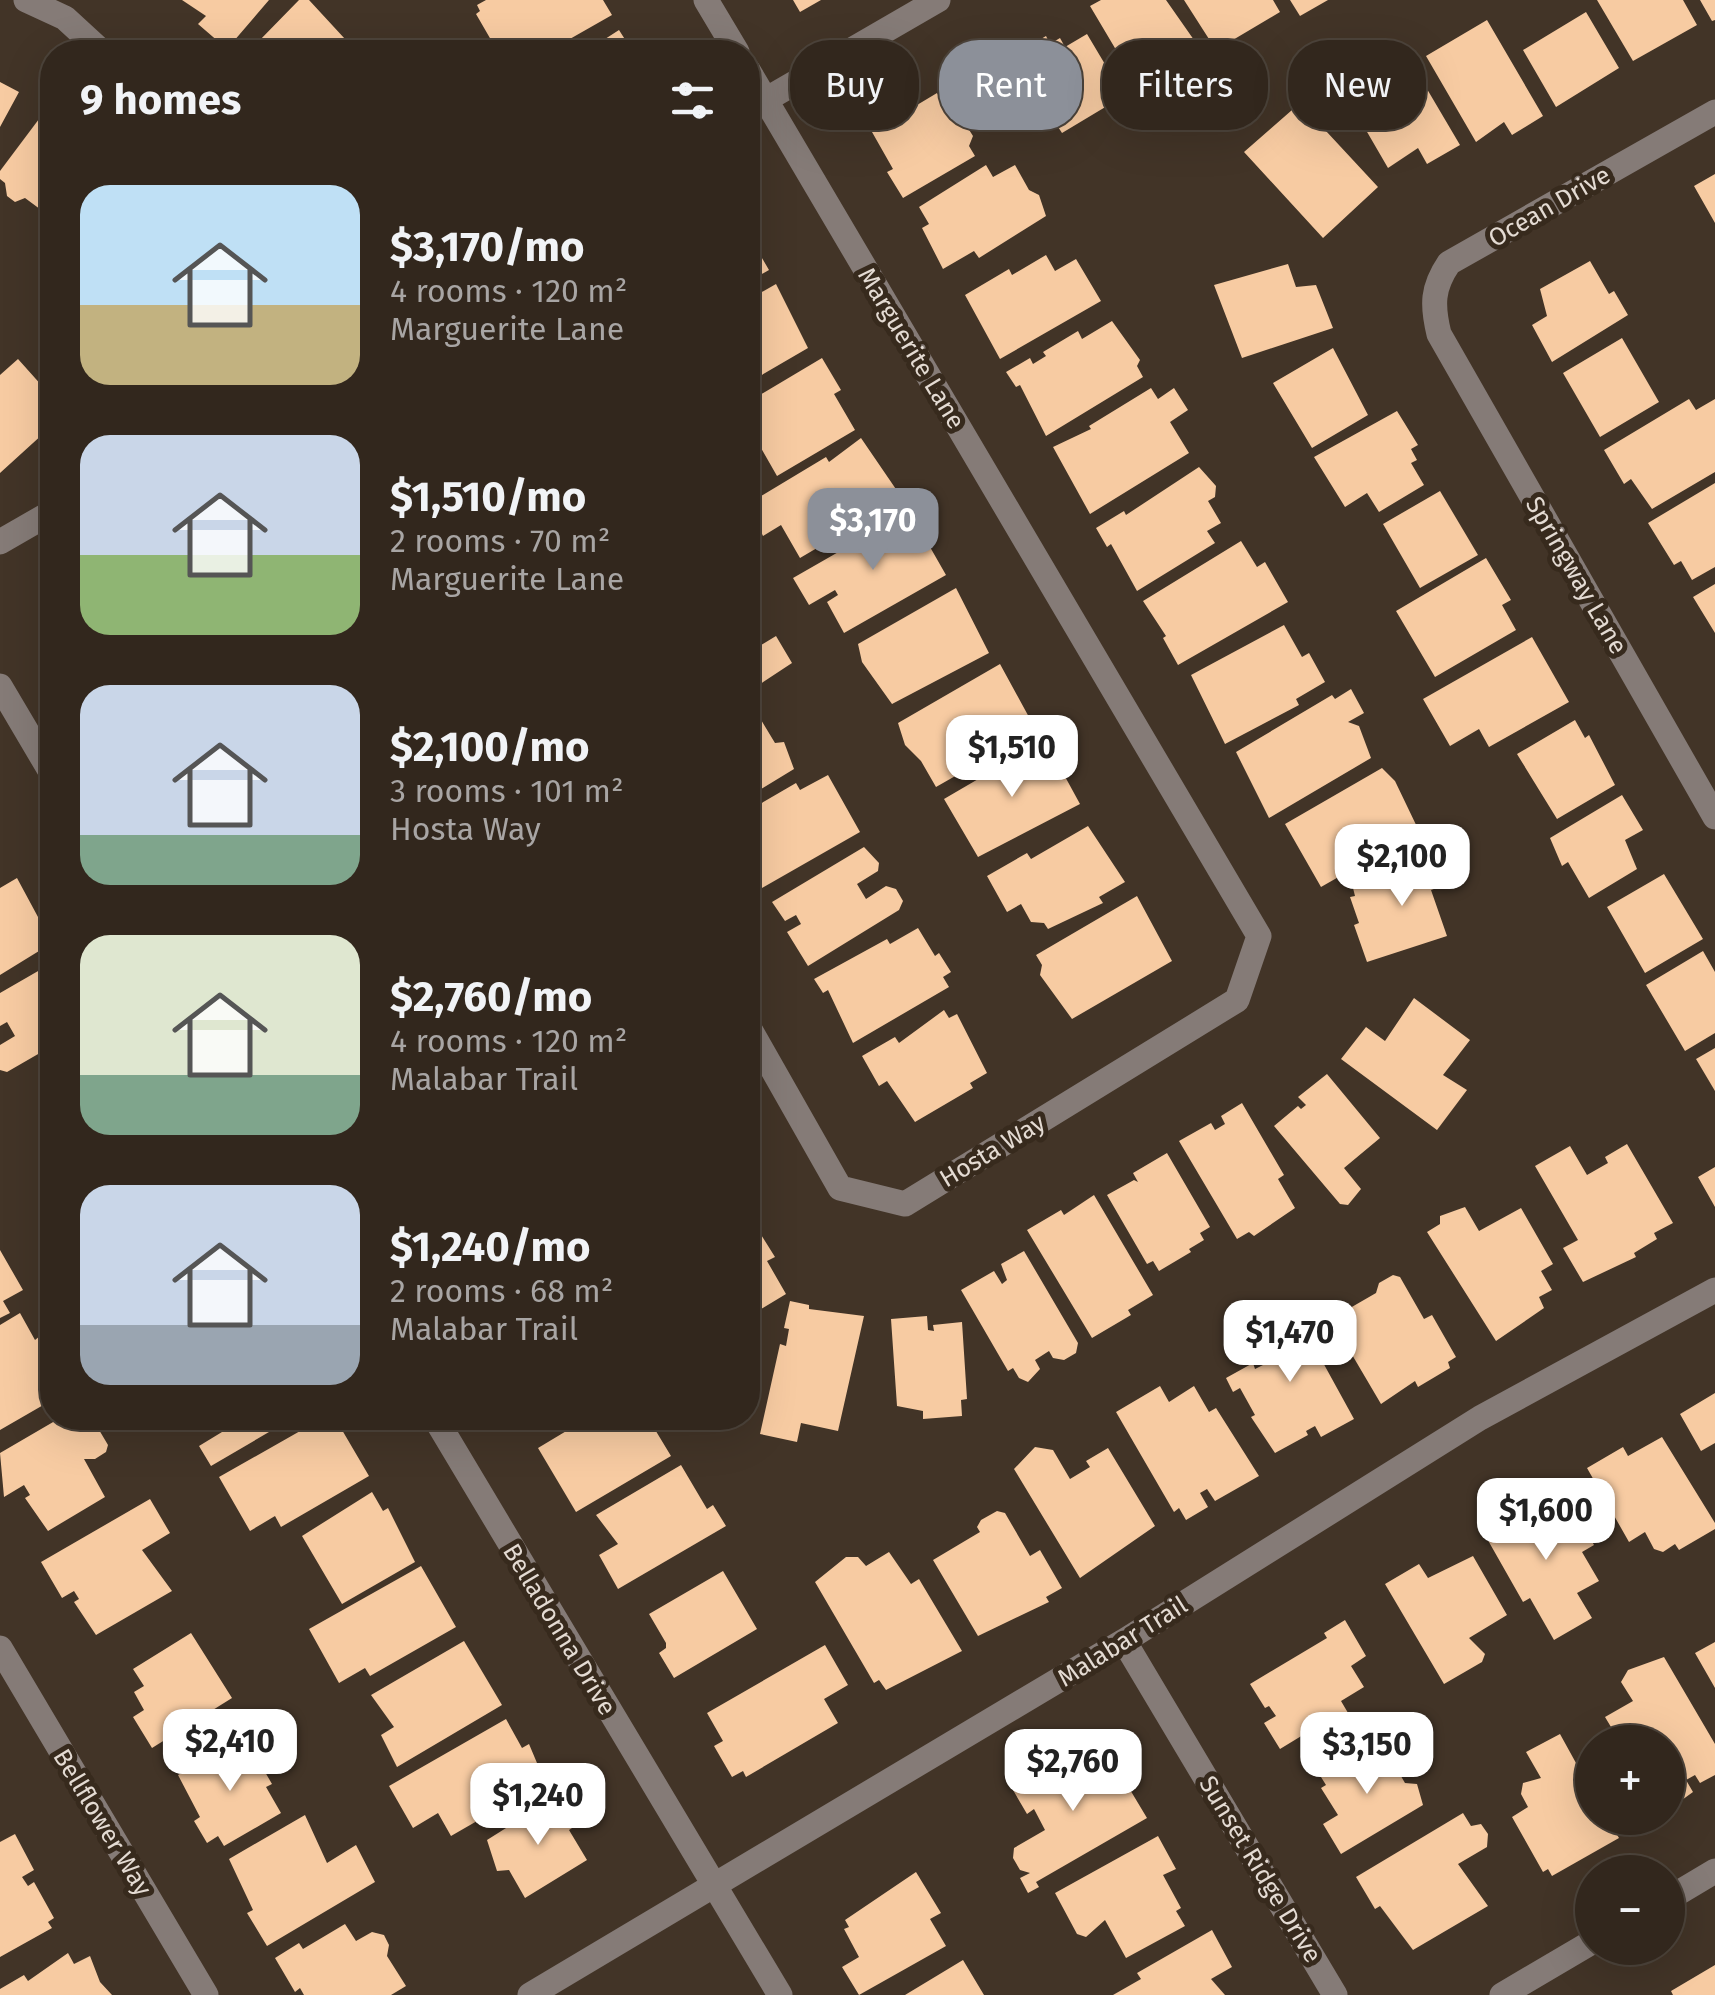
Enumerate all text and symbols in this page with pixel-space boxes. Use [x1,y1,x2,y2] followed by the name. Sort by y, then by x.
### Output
[790,40,919,130] chip: Buy
[939,40,1082,130] chip: Rent
[1102,40,1268,130] chip: Filters
[1288,40,1426,130] chip: New
[665,73,720,128] icon: filters
[80,75,241,125] text: 9 homes
[1483,160,1616,254] street label: Ocean Drive
[390,222,585,272] text: $3,170/mo
[160,225,280,345] icon: home
[851,262,971,435] street label: Marguerite Lane
[390,272,627,310] text: 4 rooms · 120 m²
[390,310,624,348] text: Marguerite Lane
[390,472,586,522] text: $1,510/mo
[160,475,280,595] icon: home
[792,488,954,573] pin: $3,170
[1519,491,1633,660] street label: Springway Lane
[830,501,916,539] text: $3,170
[390,522,610,560] text: 2 rooms · 70 m²
[390,560,624,598] text: Marguerite Lane
[931,715,1093,800] pin: $1,510
[390,722,589,772] text: $2,100/mo
[160,725,280,845] icon: home
[968,728,1056,766] text: $1,510
[390,772,624,810] text: 3 rooms · 101 m²
[390,810,541,848] text: Hosta Way
[1321,824,1483,909] pin: $2,100
[1357,837,1447,875] text: $2,100
[390,972,592,1022] text: $2,760/mo
[160,975,280,1095] icon: home
[390,1022,627,1060] text: 4 rooms · 120 m²
[390,1060,578,1098] text: Malabar Trail
[934,1107,1051,1194] street label: Hosta Way
[390,1222,591,1272] text: $1,240/mo
[160,1225,280,1345] icon: home
[390,1272,613,1310] text: 2 rooms · 68 m²
[1209,1300,1371,1385] pin: $1,470
[390,1310,578,1348] text: Malabar Trail
[1246,1313,1334,1351] text: $1,470
[1465,1478,1627,1563] pin: $1,600
[1499,1491,1593,1529] text: $1,600
[496,1538,622,1721] street label: Belladonna Drive
[1052,1590,1193,1694] street label: Malabar Trail
[149,1709,311,1794] pin: $2,410
[1286,1712,1448,1797] pin: $3,150
[185,1722,275,1760] text: $2,410
[1322,1725,1412,1763] text: $3,150
[1575,1725,1685,1965] map controls
[1575,1725,1685,1835] button: +
[992,1729,1154,1814] pin: $2,760
[1027,1742,1119,1780] text: $2,760
[47,1744,158,1902] street label: Bellflower Way
[457,1763,619,1848] pin: $1,240
[1193,1771,1328,1968] street label: Sunset Ridge Drive
[492,1776,584,1814] text: $1,240
[1575,1855,1685,1965] button: −

